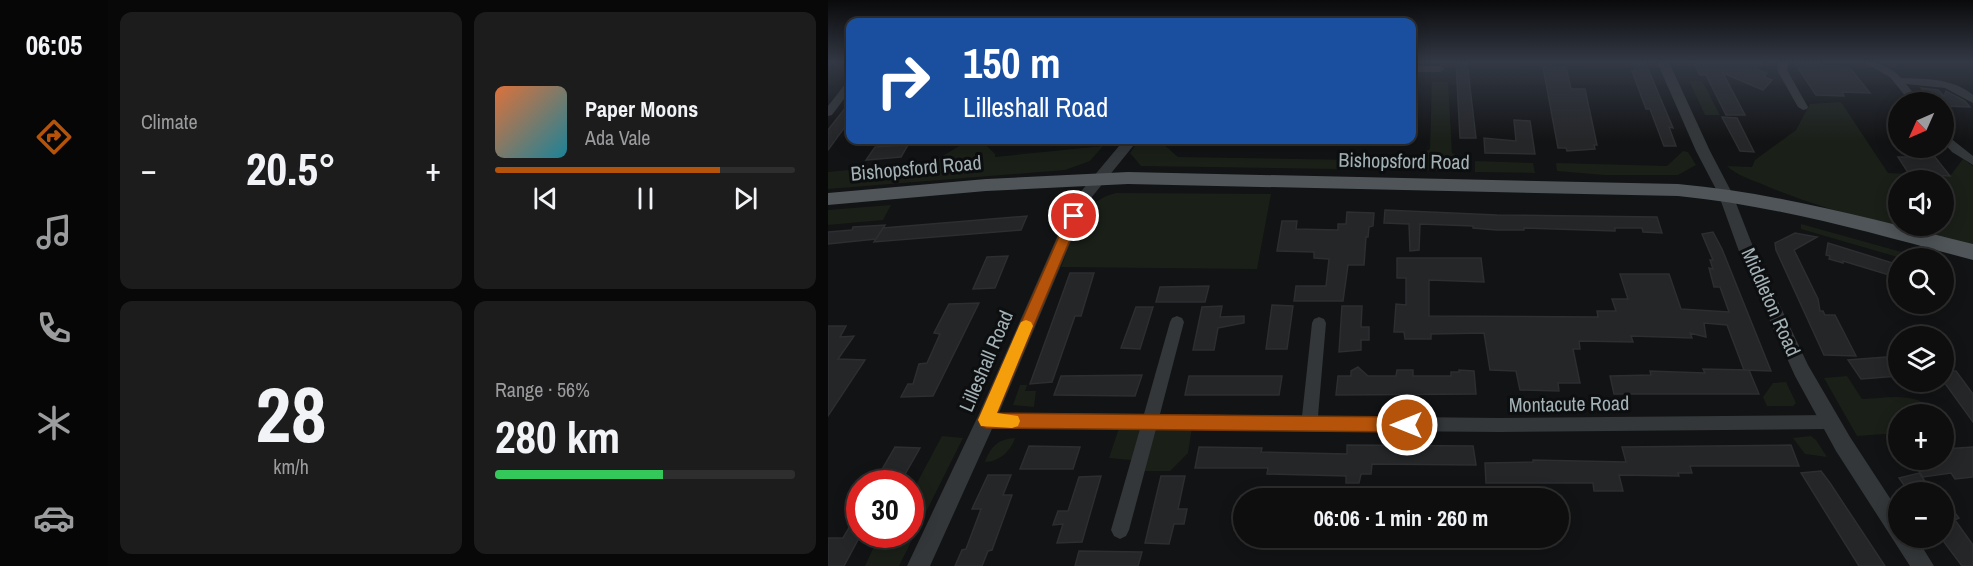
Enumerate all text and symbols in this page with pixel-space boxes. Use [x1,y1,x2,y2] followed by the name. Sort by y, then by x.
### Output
[26,27,82,63] text: 06:05
[963,35,1061,91] text: 150 m
[864,42,942,120] icon: right
[963,89,1108,125] text: Lilleshall Road
[1888,92,1954,158] north arrow
[1888,92,1954,548] map controls
[585,94,698,124] text: Paper Moons
[141,108,198,135] text: Climate
[33,116,75,158] icon: directions
[585,124,650,151] text: Ada Vale
[246,138,336,199] text: 20.5°
[1338,146,1470,175] street label: Bishopsford Road
[141,147,157,191] text: −
[425,147,441,191] text: +
[849,148,983,187] street label: Bishopsford Road
[1888,170,1954,236] button: sound
[529,182,562,215] icon: previous
[629,182,662,215] icon: pause
[729,182,762,215] icon: next
[1048,190,1099,241] pin
[1057,199,1090,232] icon: arrive
[33,211,75,253] icon: music
[1736,243,1807,360] street label: Middleton Road
[1888,248,1954,314] button: search
[952,306,1019,416] street label: Lilleshall Road
[33,307,75,349] icon: phone
[1888,326,1954,392] button: layers
[255,361,327,466] text: 28
[495,376,590,403] text: Range · 56%
[1509,389,1629,418] street label: Montacute Road
[1375,393,1439,457] position arrow
[33,402,75,444] icon: climate
[1888,404,1954,470] button: +
[495,406,620,467] text: 280 km
[273,453,309,480] text: km/h
[846,470,924,548] speed limit sign: 30
[1888,482,1954,548] button: −
[33,497,75,539] icon: car
[1314,503,1488,533] text: 06:06 · 1 min · 260 m

